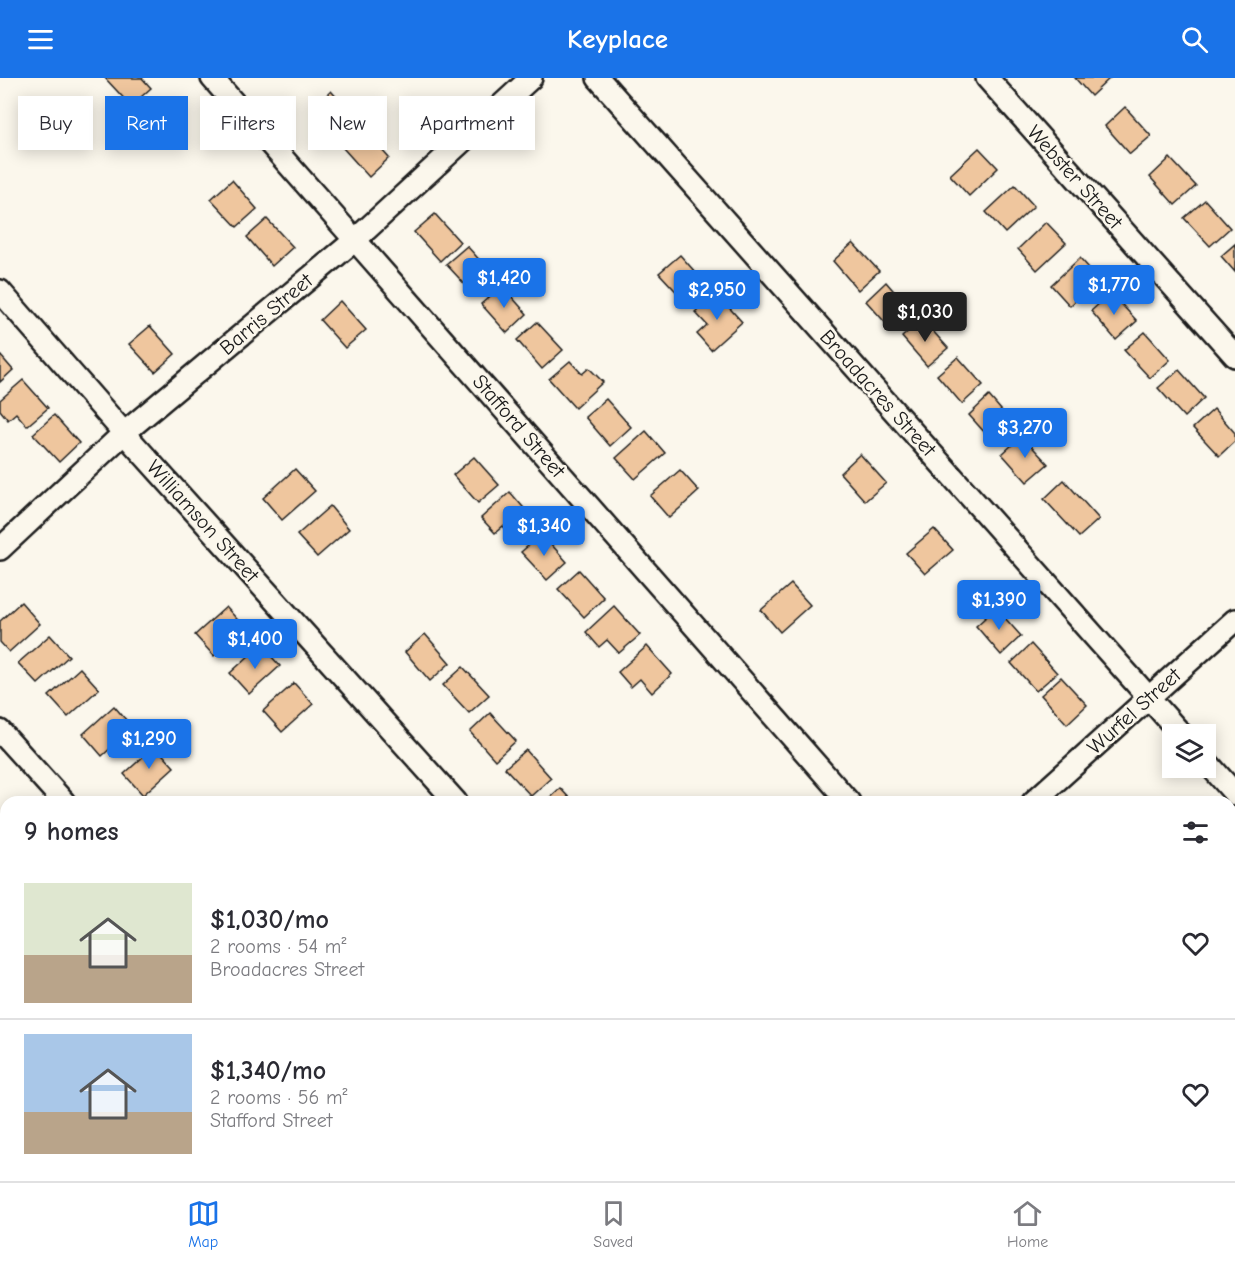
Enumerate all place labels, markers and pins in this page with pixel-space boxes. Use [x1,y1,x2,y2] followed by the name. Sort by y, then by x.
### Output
[455,258,553,309] pin: $1,420
[1065,265,1163,316] pin: $1,770
[668,270,766,321] pin: $2,950
[876,292,974,343] pin: $1,030
[976,408,1074,459] pin: $3,270
[495,506,593,557] pin: $1,340
[950,580,1048,631] pin: $1,390
[206,619,304,670] pin: $1,400
[100,719,198,770] pin: $1,290

